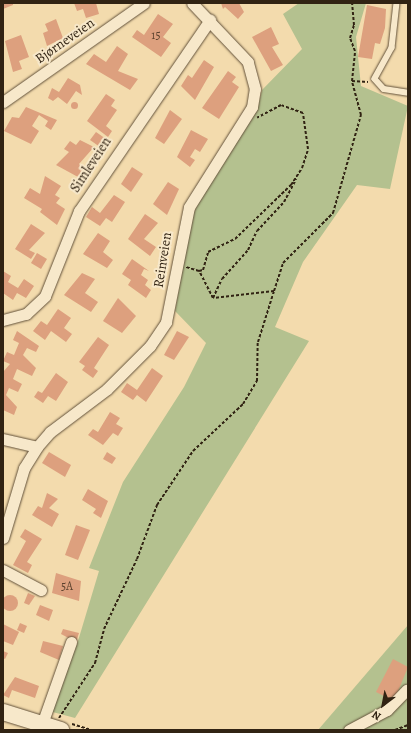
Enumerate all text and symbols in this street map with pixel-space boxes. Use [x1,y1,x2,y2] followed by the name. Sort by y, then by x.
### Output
[32,15,98,67] street label: Bjørneveien
[151,29,161,43] house number: 15
[67,134,115,196] street label: Simleveien
[150,231,176,289] street label: Reinveien
[61,580,73,594] house number: 5A
[363,685,403,725] north arrow
[369,707,384,724] text: N

